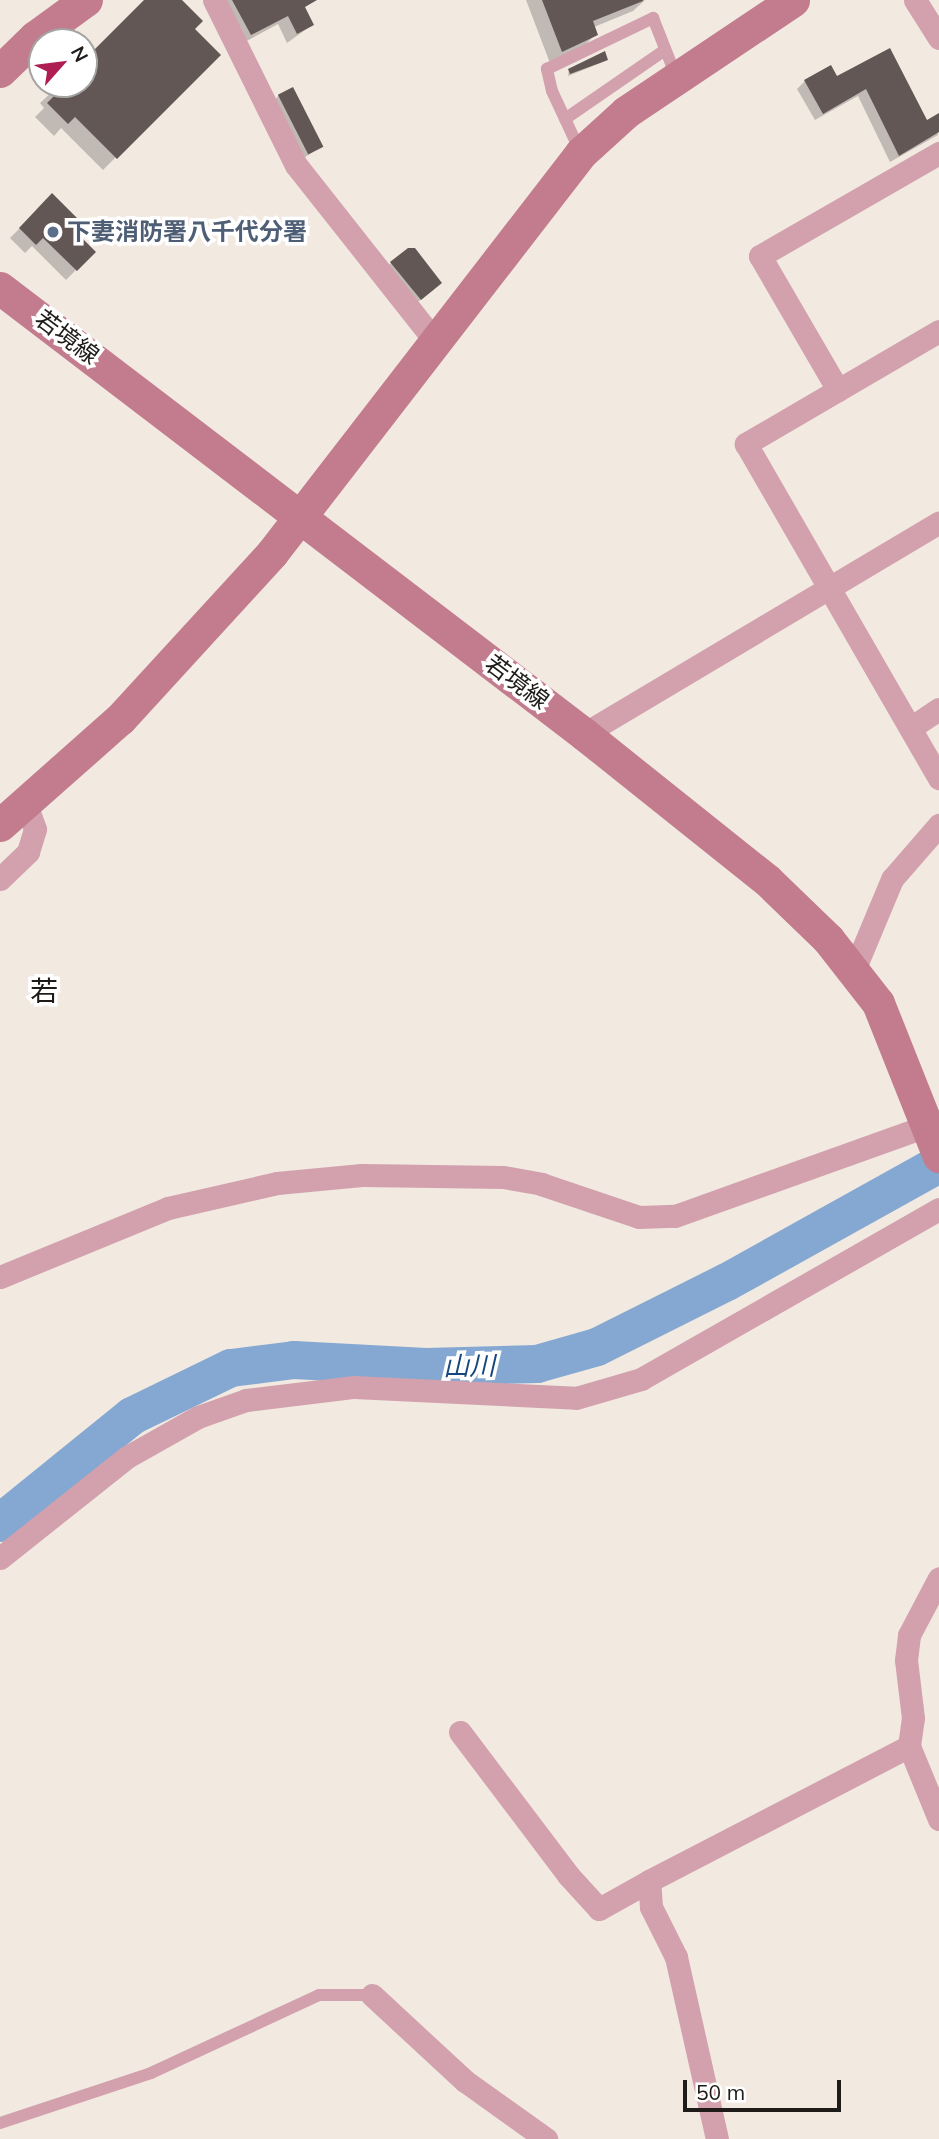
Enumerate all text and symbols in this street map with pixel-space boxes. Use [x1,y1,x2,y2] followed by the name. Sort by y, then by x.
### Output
[28,28,98,98] north arrow
[66,42,94,66] text: N
[67,218,307,246] place label: 下妻消防署八千代分署
[45,224,61,240] marker: 下妻消防署八千代分署
[30,304,104,370] street label: 若境線
[480,649,554,715] street label: 若境線
[30,974,58,1008] district label: 若
[443,1350,495,1382] water label: 山川
[687,2066,844,2110] scale bar
[696,2079,745,2105] text: 50 m

